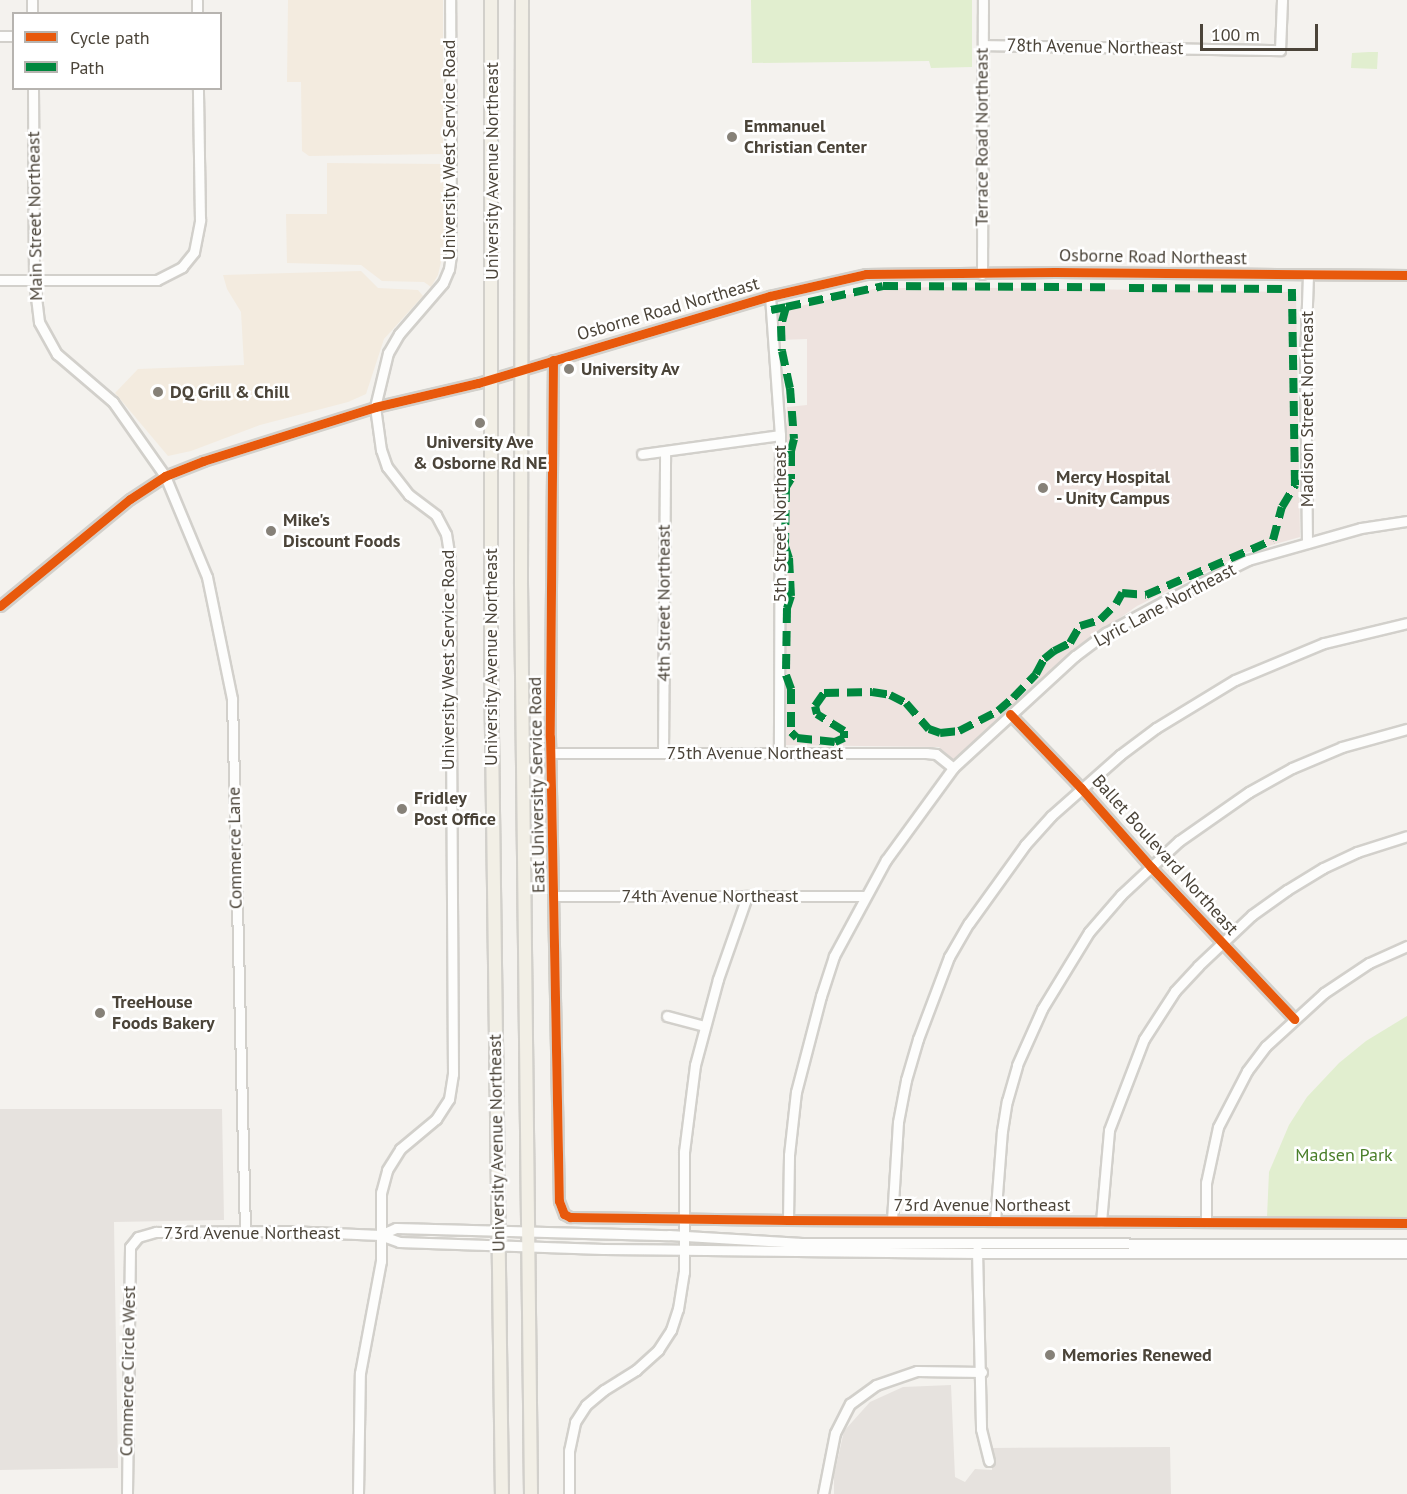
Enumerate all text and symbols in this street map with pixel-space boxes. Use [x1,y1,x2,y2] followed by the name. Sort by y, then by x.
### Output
[12,12,222,90] legend
[1203,12,1322,50] scale bar
[1211,23,1260,46] text: 100 m
[70,26,150,49] text: Cycle path
[1006,35,1184,59] street label: 78th Avenue Northeast
[438,39,460,261] street label: University West Service Road
[971,48,993,226] street label: Terrace Road Northeast
[70,56,104,79] text: Path
[481,62,503,280] street label: University Avenue Northeast
[744,116,867,158] place label: Emmanuel Christian Center
[725,130,739,144] marker: Emmanuel Christian Center
[23,131,47,301] street label: Main Street Northeast
[1059,245,1247,269] street label: Osborne Road Northeast
[575,273,761,345] street label: Osborne Road Northeast
[1296,311,1318,507] street label: Madison Street Northeast
[581,358,681,380] place label: University Av
[562,362,576,376] marker: University Av
[170,381,290,403] place label: DQ Grill & Chill
[151,385,165,399] marker: DQ Grill & Chill
[473,416,487,430] marker: University Ave & Osborne Rd NE
[413,432,547,474] place label: University Ave & Osborne Rd NE
[769,445,791,603] street label: 5th Street Northeast
[1056,467,1172,510] place label: Mercy Hospital - Unity Campus
[1034,479,1052,497] marker: Mercy Hospital - Unity Campus
[283,510,400,552] place label: Mike's Discount Foods
[264,524,278,538] marker: Mike's Discount Foods
[653,524,675,682] street label: 4th Street Northeast
[480,548,502,766] street label: University Avenue Northeast
[437,549,459,771] street label: University West Service Road
[1090,558,1240,652] street label: Lyric Lane Northeast
[524,676,550,894] street label: East University Service Road
[666,742,844,764] street label: 75th Avenue Northeast
[1087,770,1243,940] street label: Ballet Boulevard Northeast
[223,787,247,909] street label: Commerce Lane
[414,788,496,830] place label: Fridley Post Office
[395,802,409,816] marker: Fridley Post Office
[621,885,799,907] street label: 74th Avenue Northeast
[112,992,215,1034] place label: TreeHouse Foods Bakery
[93,1006,107,1020] marker: TreeHouse Foods Bakery
[484,1033,510,1253] street label: University Avenue Northeast
[1295,1144,1393,1166] park label: Madsen Park
[893,1194,1071,1216] street label: 73rd Avenue Northeast
[163,1222,341,1244] street label: 73rd Avenue Northeast
[116,1285,140,1457] street label: Commerce Circle West
[1062,1344,1212,1366] place label: Memories Renewed
[1043,1348,1057,1362] marker: Memories Renewed

